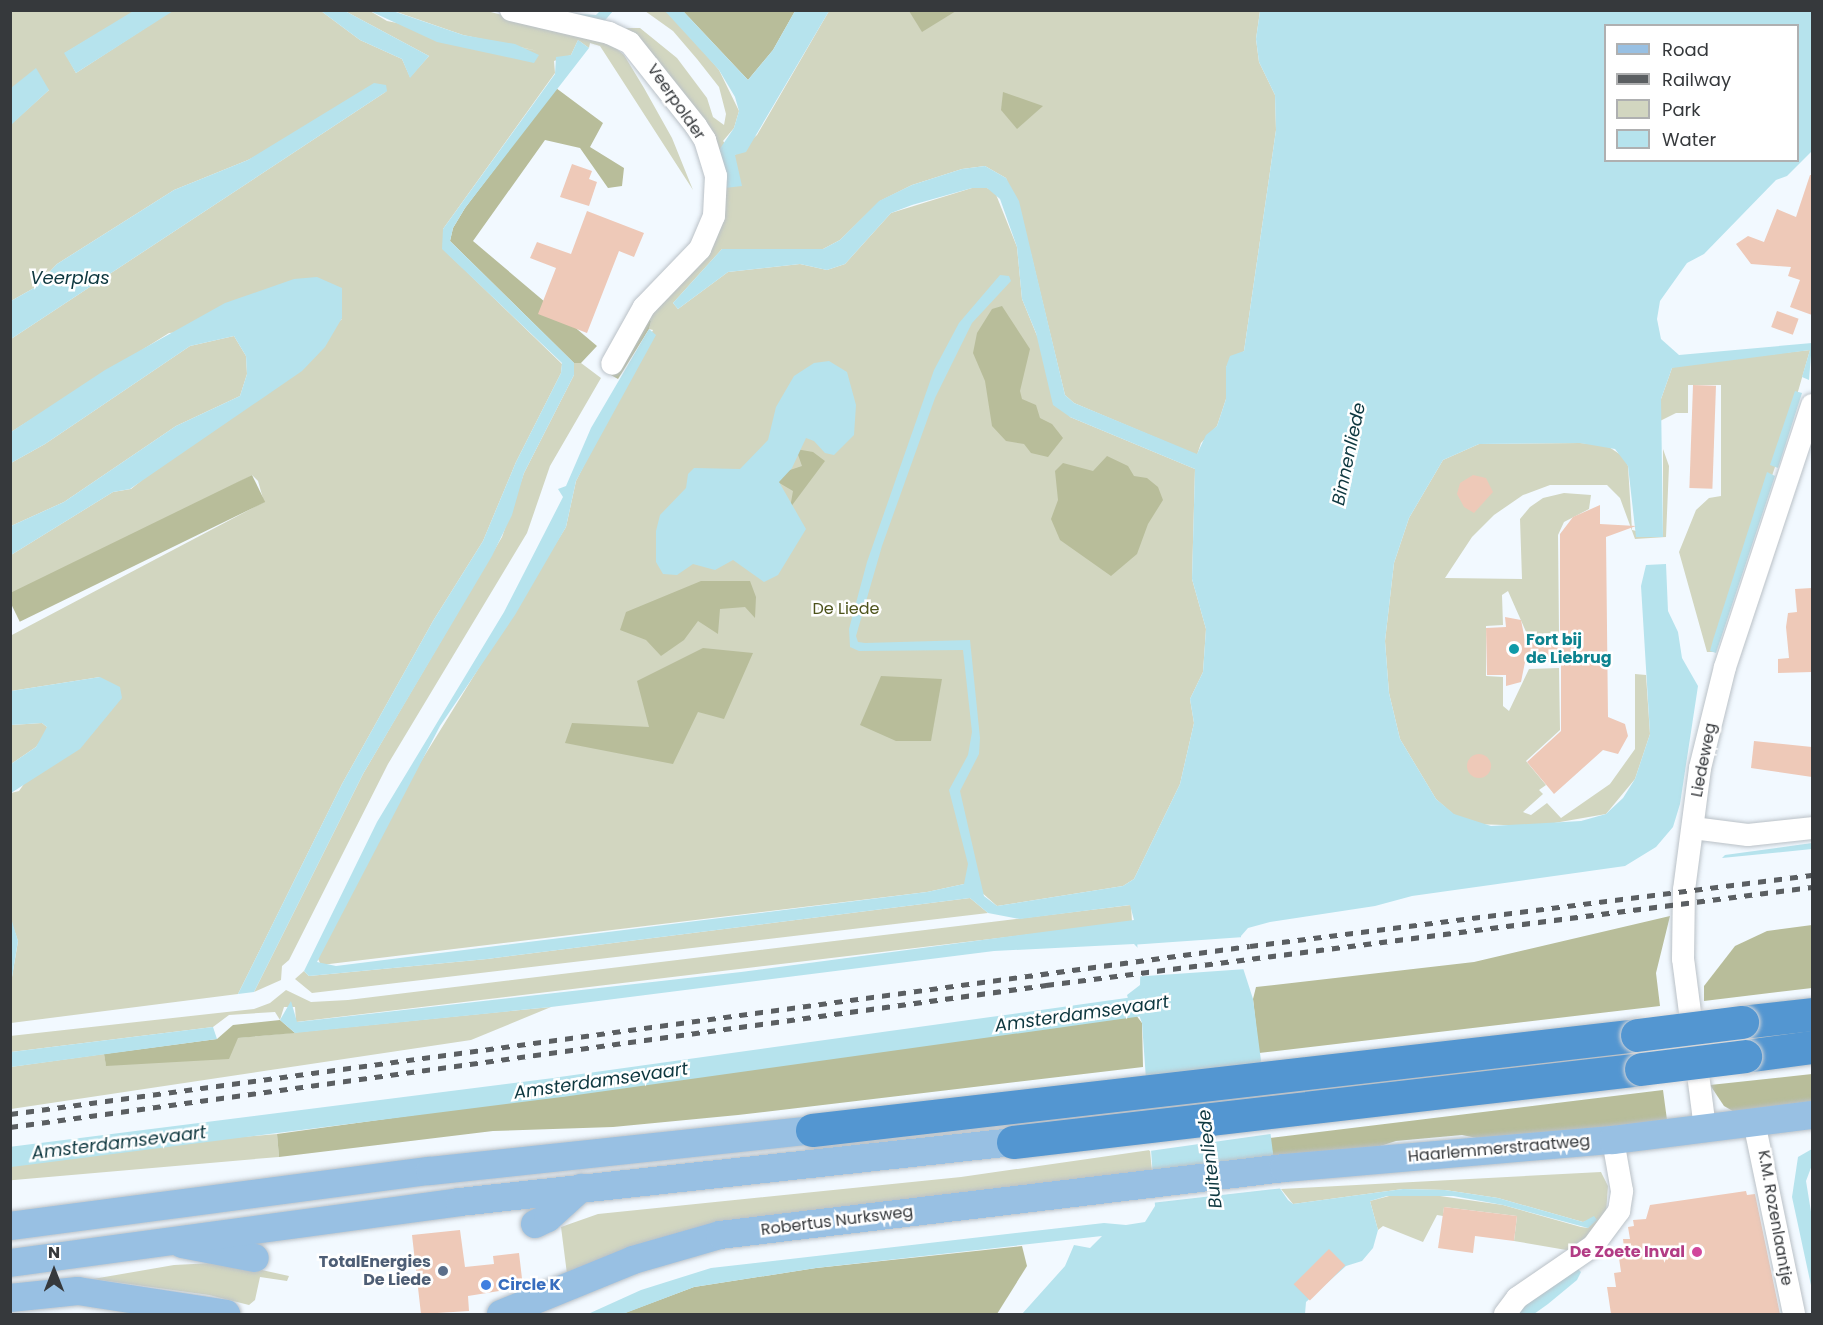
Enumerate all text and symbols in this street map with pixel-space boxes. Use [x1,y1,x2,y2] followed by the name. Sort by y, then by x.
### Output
[1604,24,1799,162] legend
[1662,37,1709,62] text: Road
[643,60,709,144] street label: Veerpolder
[1662,67,1731,92] text: Railway
[1662,97,1701,122] text: Park
[1662,127,1716,152] text: Water
[30,267,110,289] water label: Veerplas
[1328,401,1370,507] water label: Binnenliede
[812,599,880,619] park label: De Liede
[1526,630,1612,668] place label: Fort bij de Liebrug
[1507,642,1521,656] marker: Fort bij de Liebrug
[1687,721,1721,799] street label: Liedeweg
[994,991,1170,1037] water label: Amsterdamsevaart
[513,1058,689,1104] water label: Amsterdamsevaart
[1193,1108,1227,1210] water label: Buitenliede
[31,1122,207,1164] water label: Amsterdamsevaart
[1407,1131,1591,1167] street label: Haarlemmerstraatweg
[1754,1149,1796,1287] street label: K.M. Rozenlaantje
[760,1202,914,1240] street label: Robertus Nurksweg
[24,1241,84,1301] north arrow
[48,1241,60,1264] text: N
[1570,1242,1685,1262] place label: De Zoete Inval
[1690,1245,1704,1259] marker: De Zoete Inval
[319,1252,431,1290] place label: TotalEnergies De Liede
[436,1264,450,1278] marker: TotalEnergies De Liede
[498,1275,561,1295] place label: Circle K
[479,1278,493,1292] marker: Circle K

